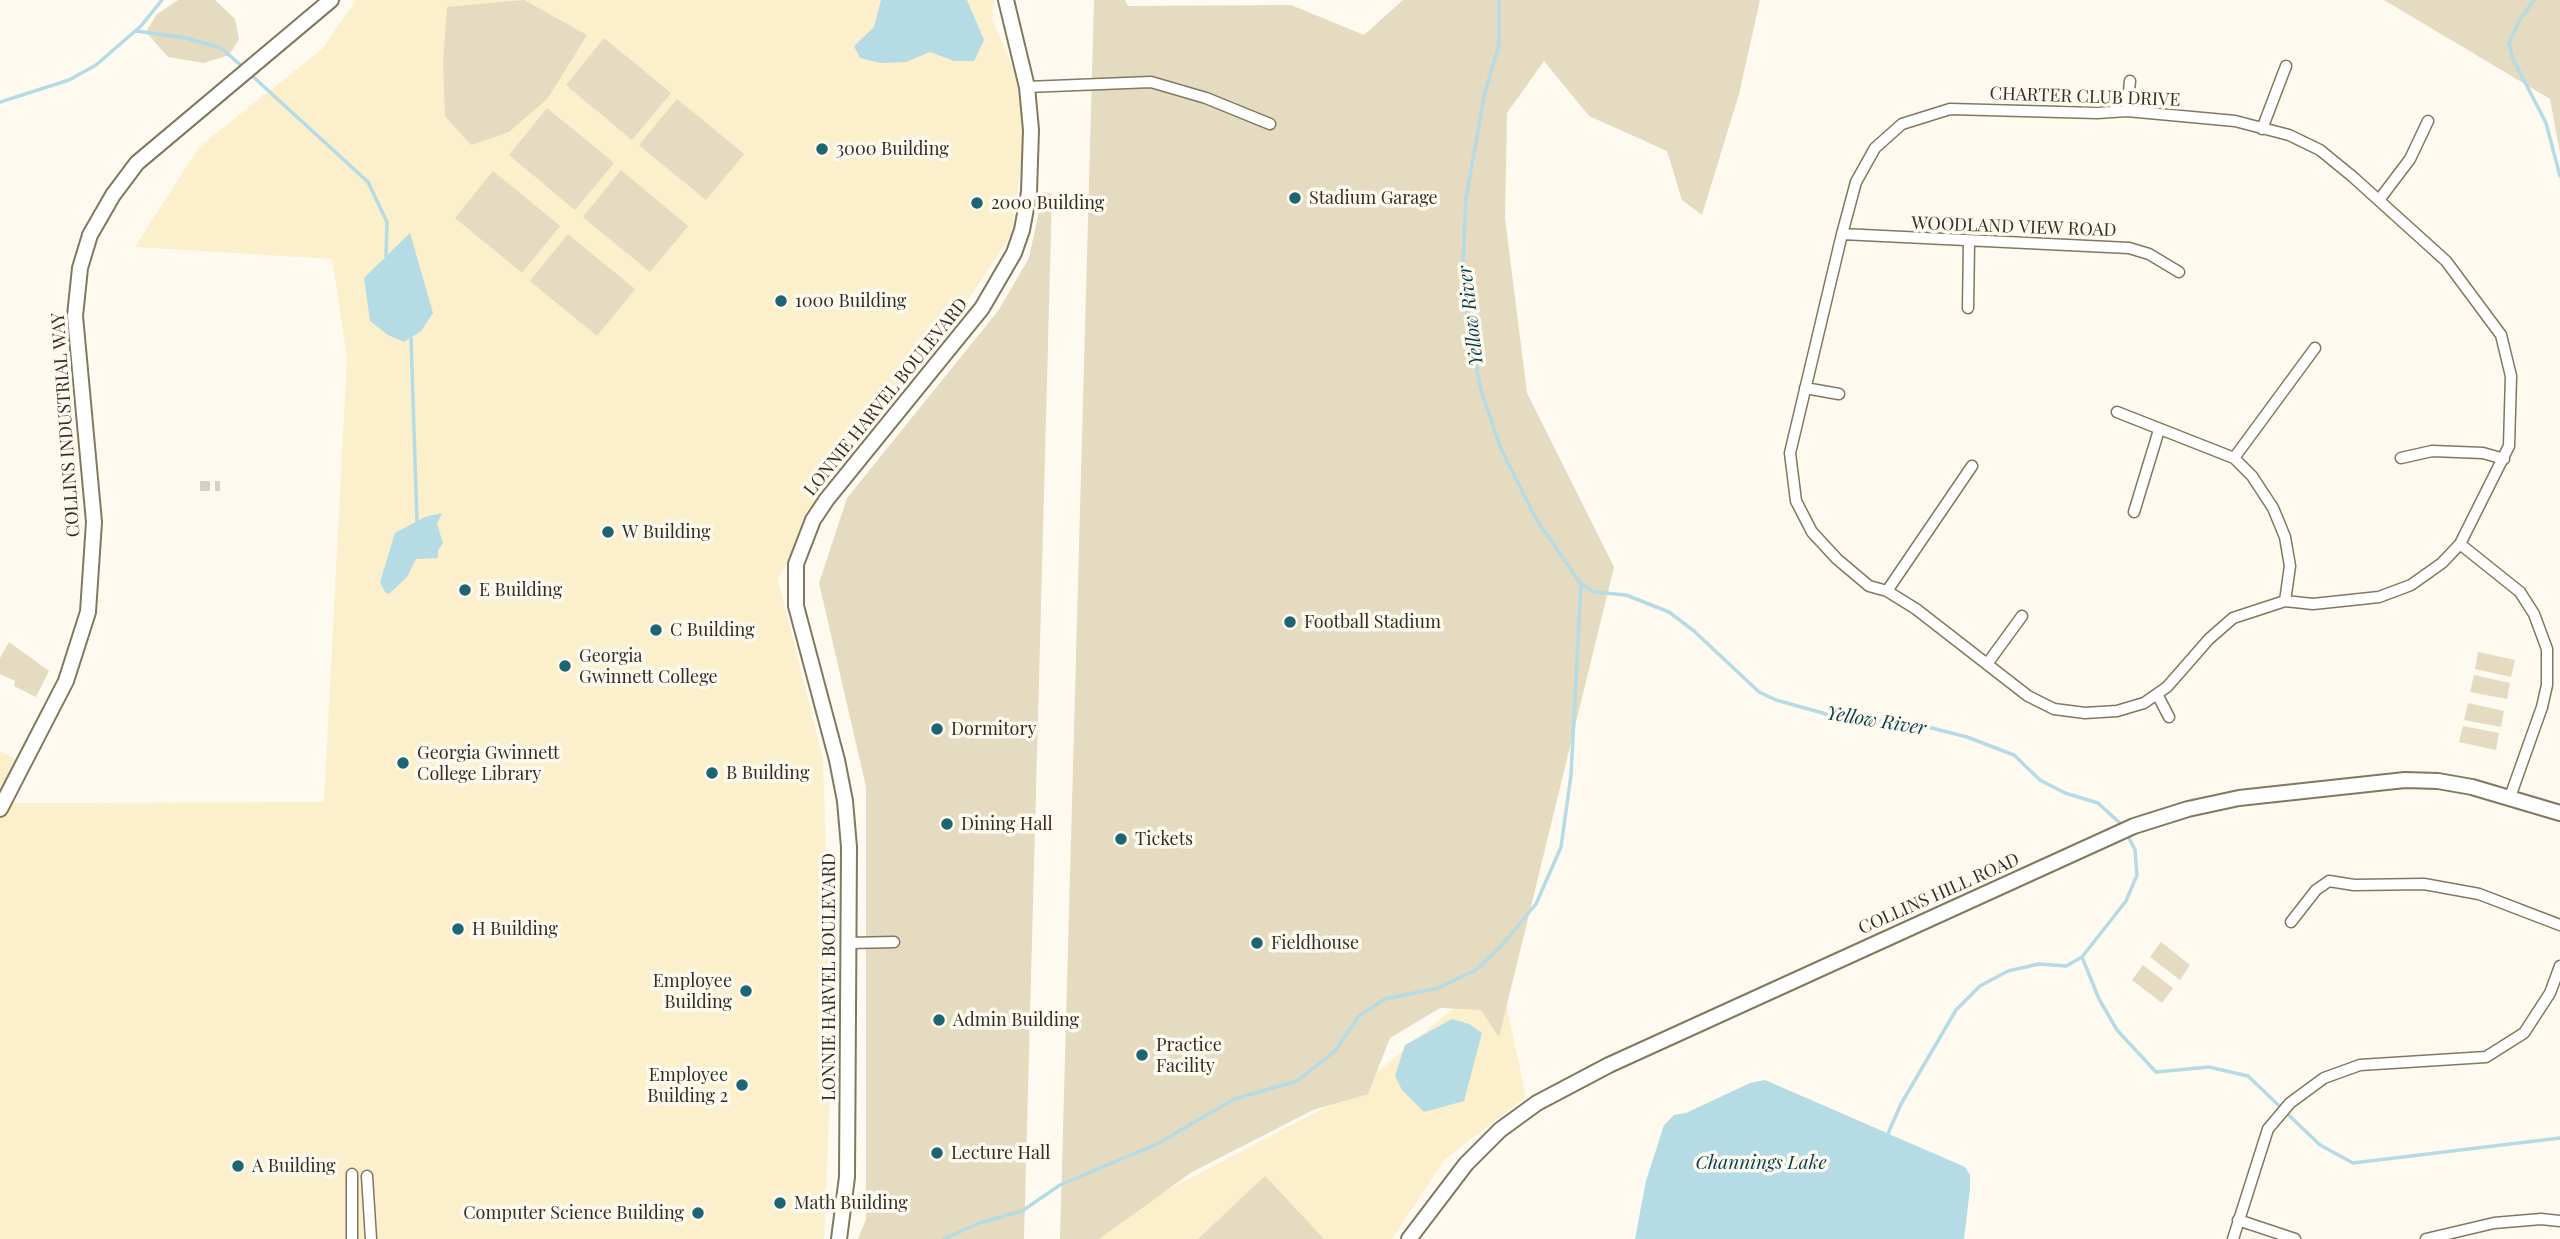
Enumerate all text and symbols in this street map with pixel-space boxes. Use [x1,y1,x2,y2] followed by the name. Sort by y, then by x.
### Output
[1989,83,2181,111] street label: CHARTER CLUB DRIVE
[836,138,949,160] place label: 3000 Building
[814,141,830,157] marker: 3000 Building
[1309,187,1438,209] place label: Stadium Garage
[1287,190,1303,206] marker: Stadium Garage
[991,192,1104,214] place label: 2000 Building
[969,195,985,211] marker: 2000 Building
[1911,213,2117,241] street label: WOODLAND VIEW ROAD
[1454,264,1488,368] water label: Yellow River
[795,290,906,312] place label: 1000 Building
[773,293,789,309] marker: 1000 Building
[800,294,972,500] street label: LONNIE HARVEL BOULEVARD
[47,312,85,538] street label: COLLINS INDUSTRIAL WAY
[622,521,710,543] place label: W Building
[600,524,616,540] marker: W Building
[479,579,562,601] place label: E Building
[457,582,473,598] marker: E Building
[1304,611,1441,633] place label: Football Stadium
[1282,614,1298,630] marker: Football Stadium
[670,619,755,641] place label: C Building
[648,622,664,638] marker: C Building
[579,645,718,688] place label: Georgia Gwinnett College
[557,658,573,674] marker: Georgia Gwinnett College
[1824,702,1928,740] water label: Yellow River
[951,718,1036,740] place label: Dormitory
[929,721,945,737] marker: Dormitory
[417,742,559,784] place label: Georgia Gwinnett College Library
[395,755,411,771] marker: Georgia Gwinnett College Library
[726,762,809,784] place label: B Building
[704,765,720,781] marker: B Building
[961,813,1053,835] place label: Dining Hall
[939,816,955,832] marker: Dining Hall
[1135,828,1193,850] place label: Tickets
[1113,831,1129,847] marker: Tickets
[1855,849,2023,939] street label: COLLINS HILL ROAD
[818,853,840,1101] street label: LONNIE HARVEL BOULEVARD
[472,918,558,940] place label: H Building
[450,921,466,937] marker: H Building
[1271,932,1359,954] place label: Fieldhouse
[1249,935,1265,951] marker: Fieldhouse
[653,970,732,1012] place label: Employee Building
[738,983,754,999] marker: Employee Building
[953,1009,1079,1031] place label: Admin Building
[931,1012,947,1028] marker: Admin Building
[1156,1034,1222,1076] place label: Practice Facility
[1134,1047,1150,1063] marker: Practice Facility
[647,1064,728,1106] place label: Employee Building 2
[734,1077,750,1093] marker: Employee Building 2
[951,1142,1050,1164] place label: Lecture Hall
[929,1145,945,1161] marker: Lecture Hall
[1695,1152,1827,1174] water label: Channings Lake
[252,1155,336,1177] place label: A Building
[230,1158,246,1174] marker: A Building
[794,1192,908,1214] place label: Math Building
[772,1195,788,1211] marker: Math Building
[463,1202,684,1224] place label: Computer Science Building
[690,1205,706,1221] marker: Computer Science Building

